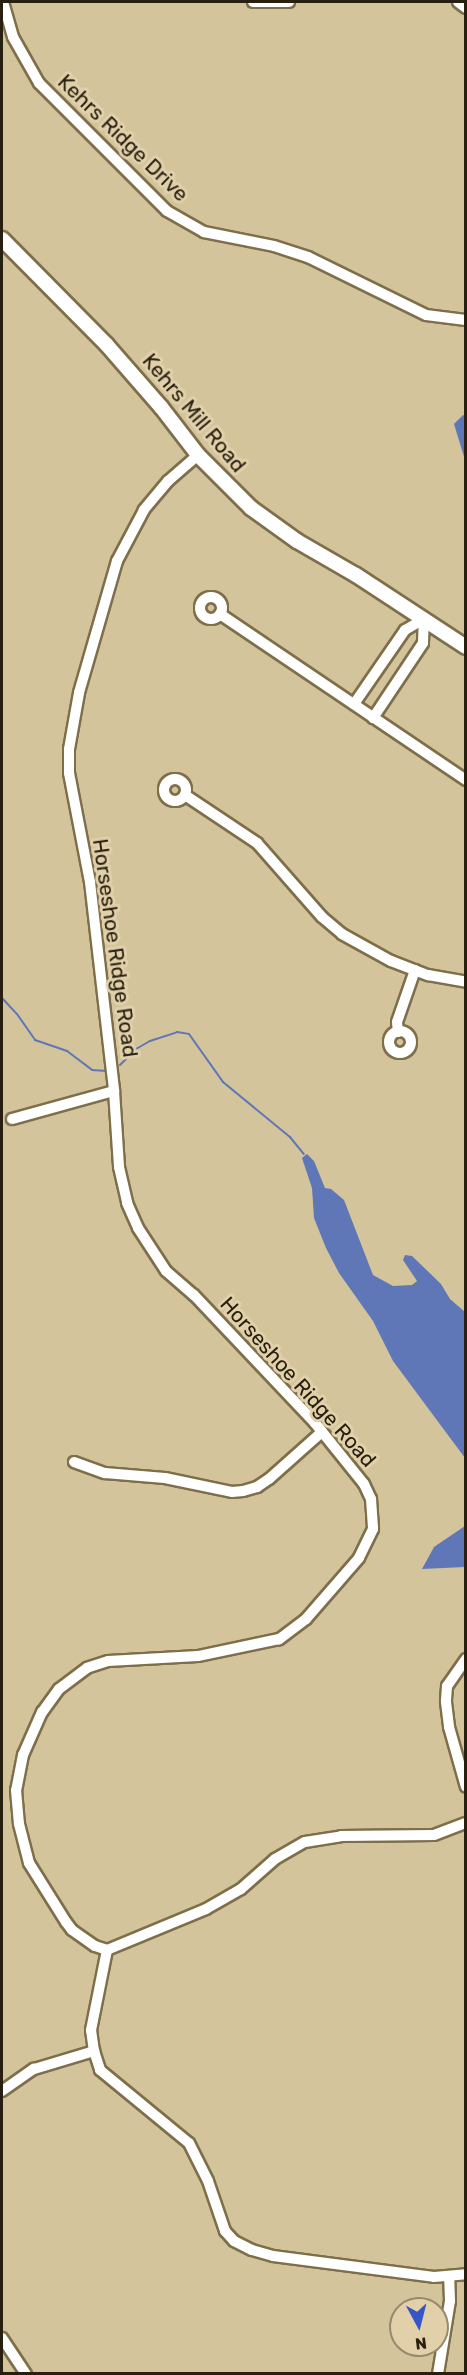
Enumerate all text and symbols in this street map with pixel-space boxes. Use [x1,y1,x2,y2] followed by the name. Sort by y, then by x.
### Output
[52,69,194,207] street label: Kehrs Ridge Drive
[137,348,251,478] street label: Kehrs Mill Road
[87,837,143,1059] street label: Horseshoe Ridge Road
[215,1292,381,1472] street label: Horseshoe Ridge Road
[389,2297,449,2357] north arrow
[414,2333,428,2354] text: N

